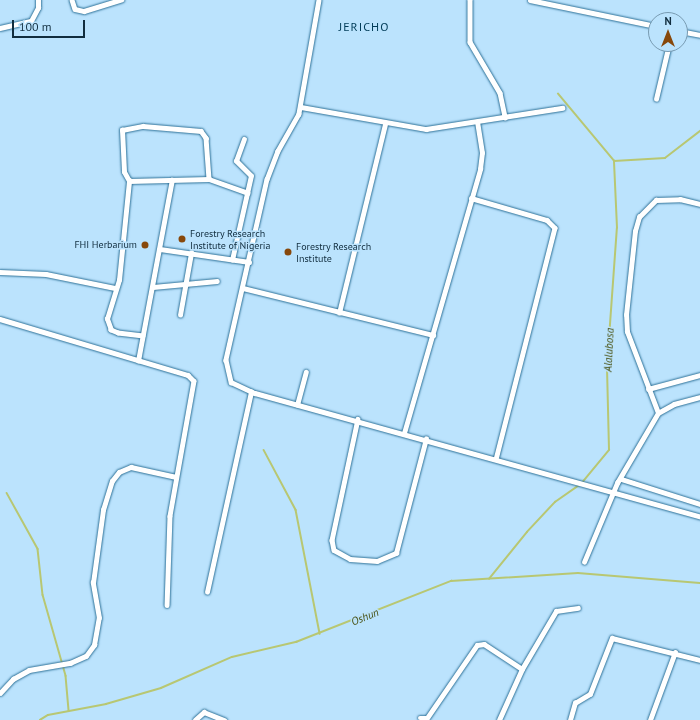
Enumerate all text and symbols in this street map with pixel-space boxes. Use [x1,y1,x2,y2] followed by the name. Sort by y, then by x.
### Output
[14,12,87,38] scale bar
[648,12,688,52] north arrow
[664,14,672,28] text: N
[19,19,52,34] text: 100 m
[339,20,389,34] district label: JERICHO
[190,227,270,250] place label: Forestry Research Institute of Nigeria
[177,234,187,244] marker: Forestry Research Institute of Nigeria
[74,239,137,251] place label: FHI Herbarium
[140,240,150,250] marker: FHI Herbarium
[296,240,372,264] place label: Forestry Research Institute
[283,247,293,257] marker: Forestry Research Institute
[601,328,617,372] water label: Alalubosa
[349,606,381,628] water label: Oshun

